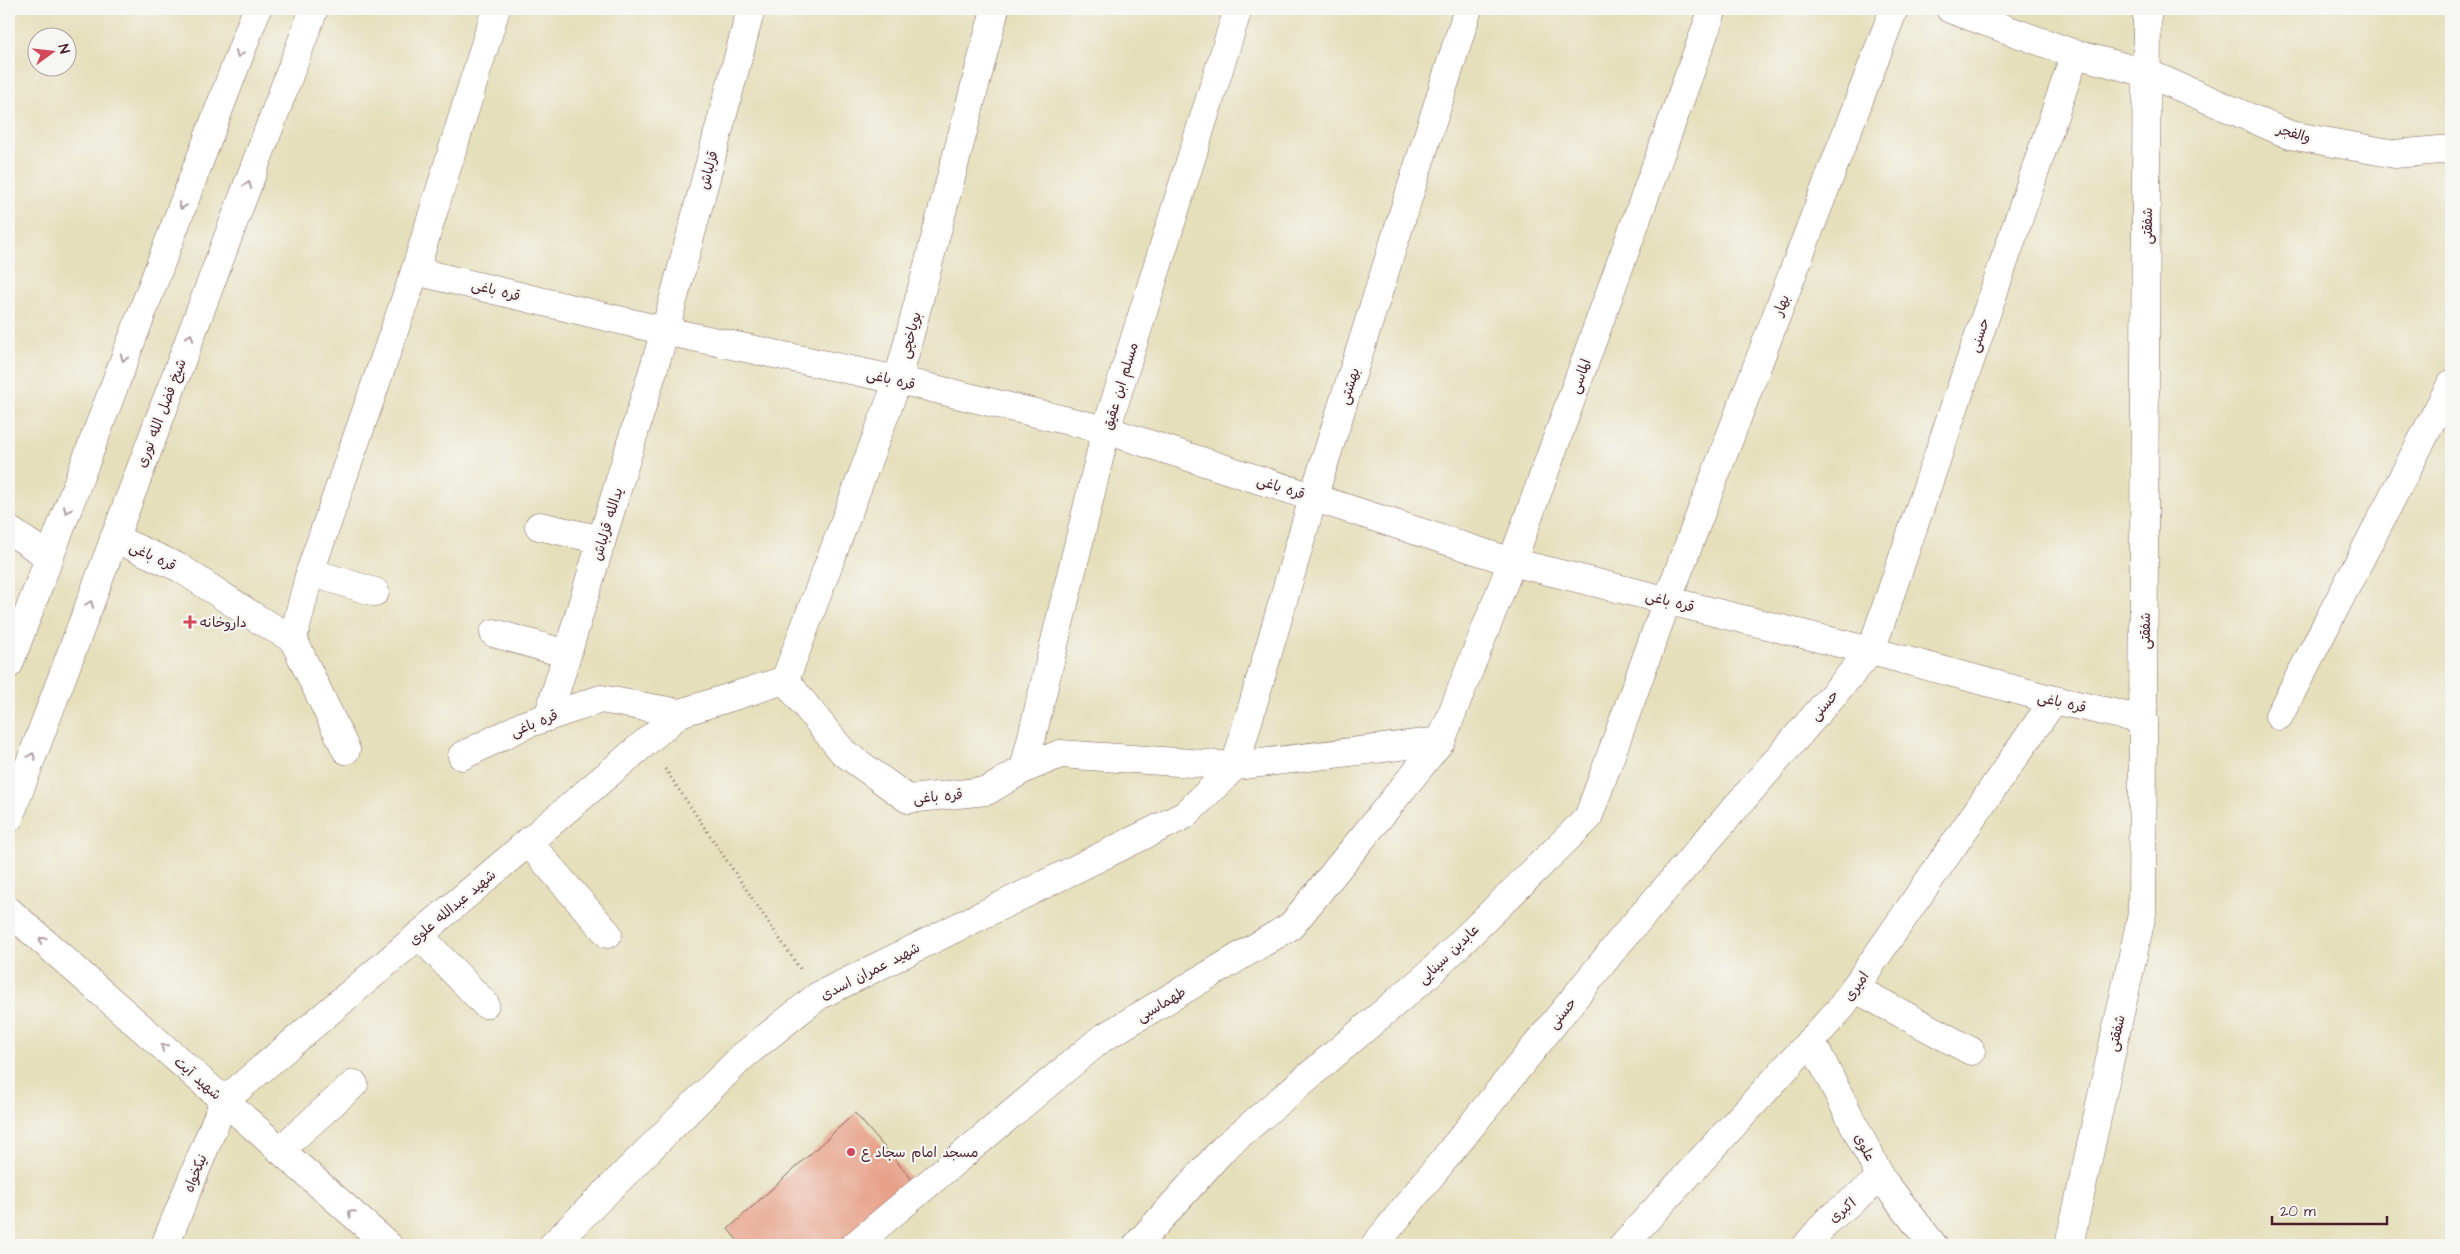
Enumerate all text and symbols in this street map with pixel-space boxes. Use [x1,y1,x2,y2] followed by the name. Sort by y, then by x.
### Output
[28,28,78,78] north arrow
[53,42,74,56] text: N
[235,50,245,58] one-way arrow
[2273,119,2313,148] street label: والفجر
[694,149,724,192] street label: قزلباش
[242,181,252,190] one-way arrow
[178,202,188,210] one-way arrow
[2138,208,2158,244] street label: شفقتی
[469,275,522,307] street label: قره باغی
[1768,292,1795,320] street label: بهار
[895,310,927,361] street label: بویاخچی
[1965,315,1995,355] street label: حسنی
[184,333,194,342] one-way arrow
[1098,340,1144,432] street label: مسلم ابن عقیق
[120,354,130,362] one-way arrow
[132,356,192,471] street label: شیخ فضل الله نوری
[1565,356,1596,397] street label: الماسی
[864,365,917,395] street label: قره باغی
[1335,365,1365,407] street label: بهشتی
[1254,471,1307,505] street label: قره باغی
[587,485,629,563] street label: یدالله قزلباش
[63,506,73,514] one-way arrow
[126,537,179,576] street label: قره باغی
[1643,586,1696,618] street label: قره باغی
[83,600,94,609] one-way arrow
[200,613,247,633] place label: داروخانه
[2136,613,2156,649] street label: شفقتی
[184,616,196,628] marker: داروخانه
[1806,686,1844,725] street label: حسنی
[2035,688,2088,718] street label: قره باغی
[508,705,561,742] street label: قره باغی
[26,752,36,761] one-way arrow
[913,785,964,809] street label: قره باغی
[405,865,501,950] street label: شهید عبدالله علوی
[1414,920,1484,989] street label: عابدین سینایی
[38,937,47,946] one-way arrow
[817,938,924,1006] street label: شهید عمران اسدی
[1839,968,1874,1006] street label: امیری
[1133,982,1190,1027] street label: طهماسبی
[1544,994,1582,1034] street label: حسنی
[2103,1013,2131,1053] street label: شفقتی
[160,1044,169,1053] one-way arrow
[169,1053,225,1105] street label: شهید آیت
[1849,1130,1880,1165] street label: علوی
[861,1143,978,1163] place label: مسجد امام سجاد ع
[845,1146,857,1158] marker: مسجد امام سجاد ع
[179,1151,213,1195] street label: نیکخواه
[1825,1194,1861,1228] street label: اکبری
[2272,1194,2388,1226] scale bar
[2280,1201,2316,1222] text: 20 m
[348,1210,357,1219] one-way arrow

